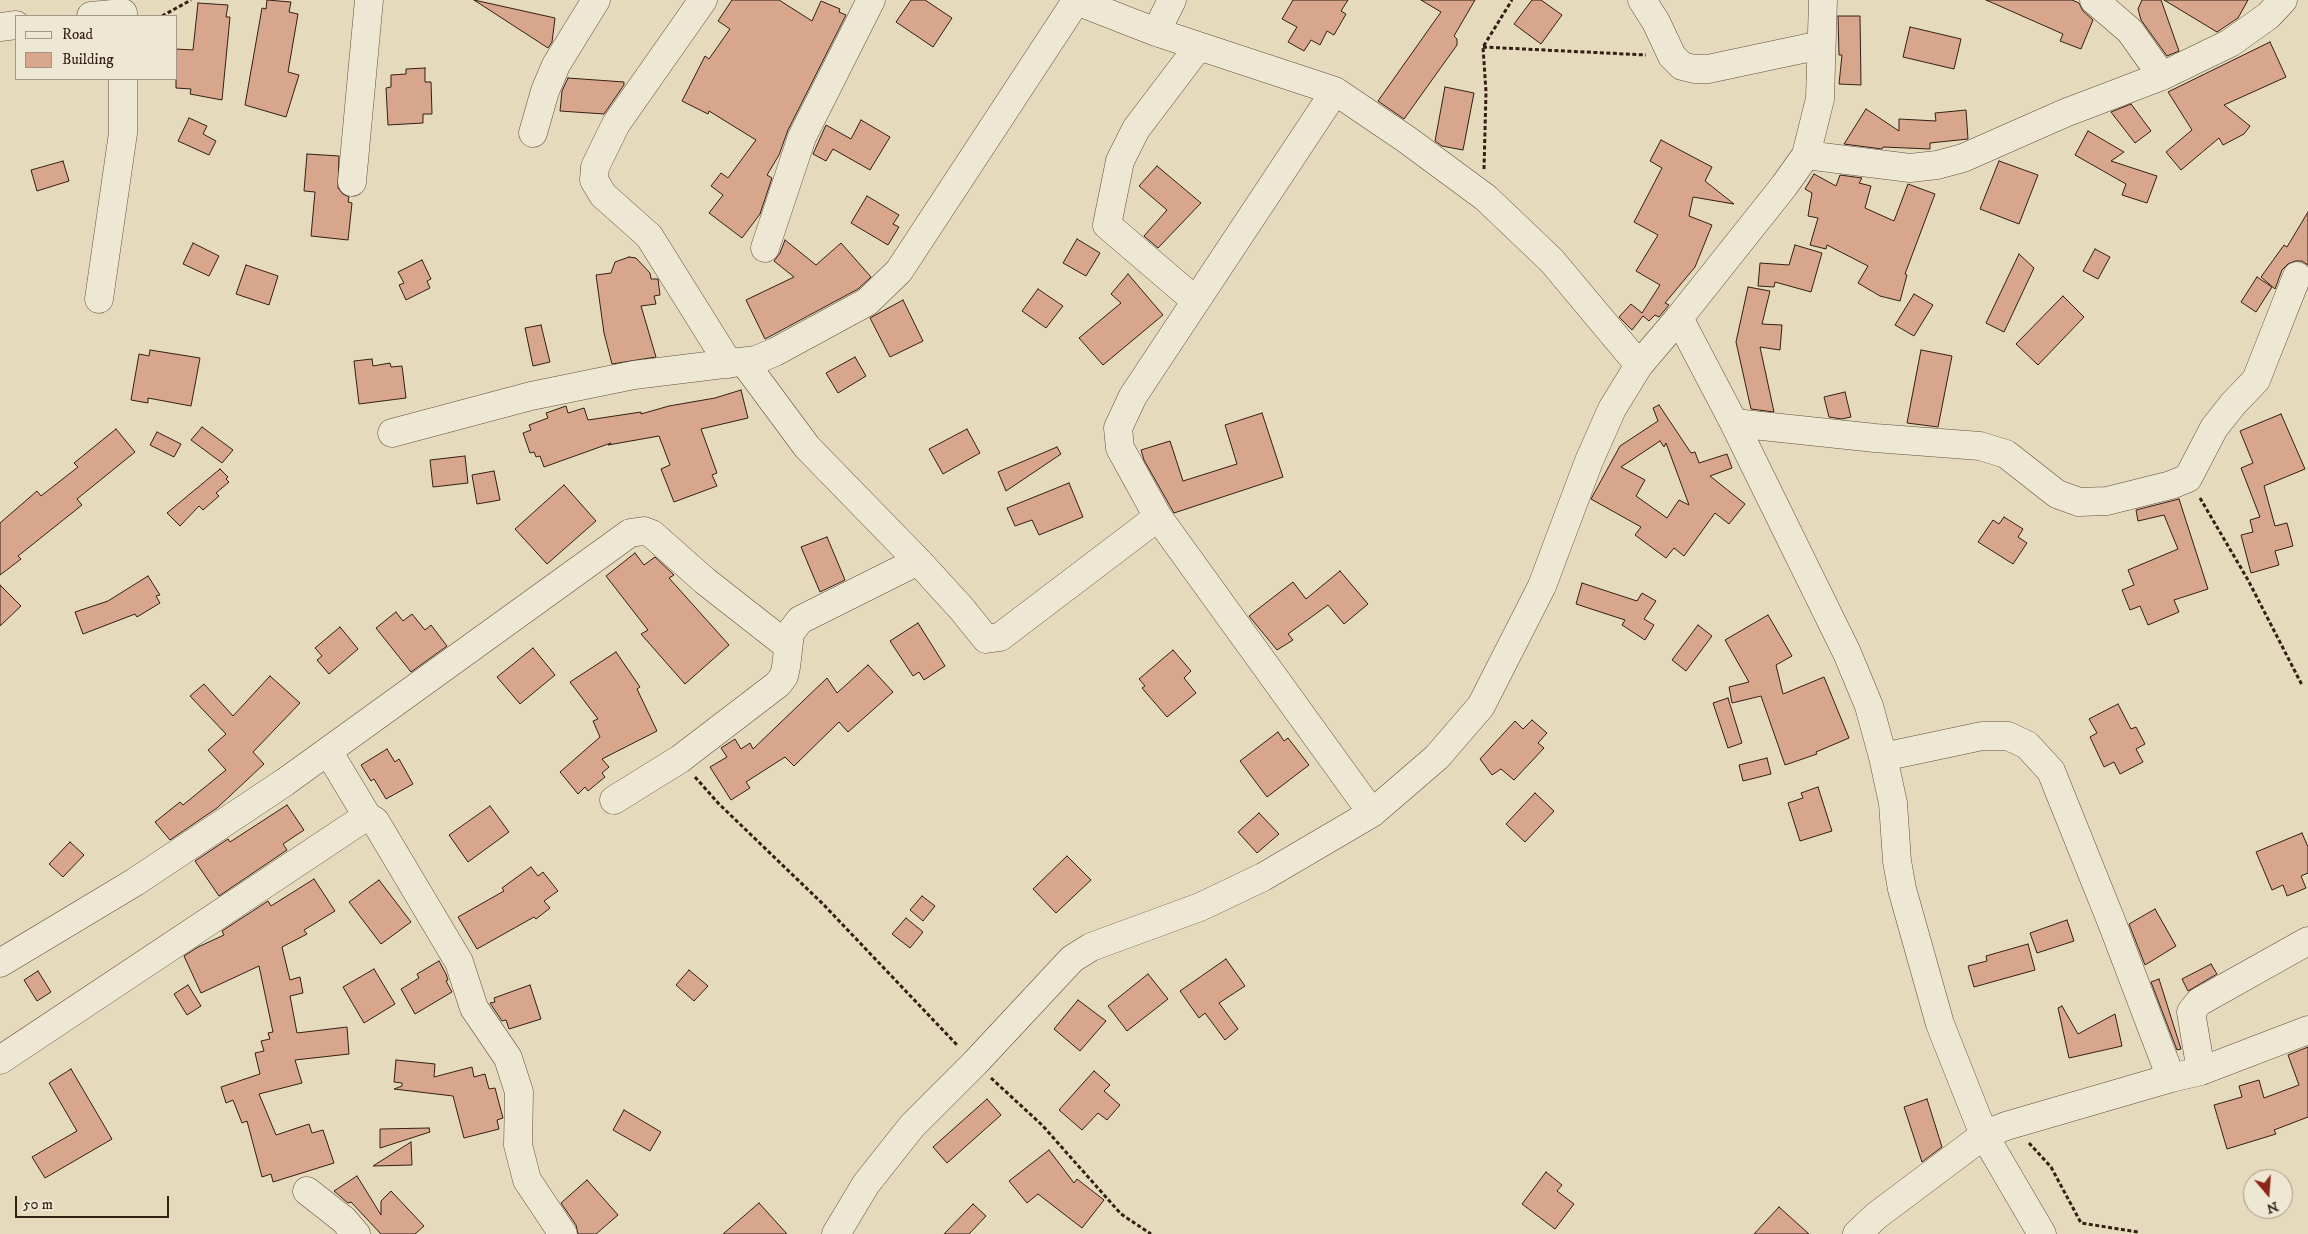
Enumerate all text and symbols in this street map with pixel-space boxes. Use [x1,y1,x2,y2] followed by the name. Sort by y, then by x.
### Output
[15,15,178,80] legend
[62,25,93,44] text: Road
[62,50,114,69] text: Building
[2243,1169,2293,1219] north arrow
[18,1186,171,1218] scale bar
[23,1195,53,1214] text: 50 m
[2264,1197,2281,1218] text: N

